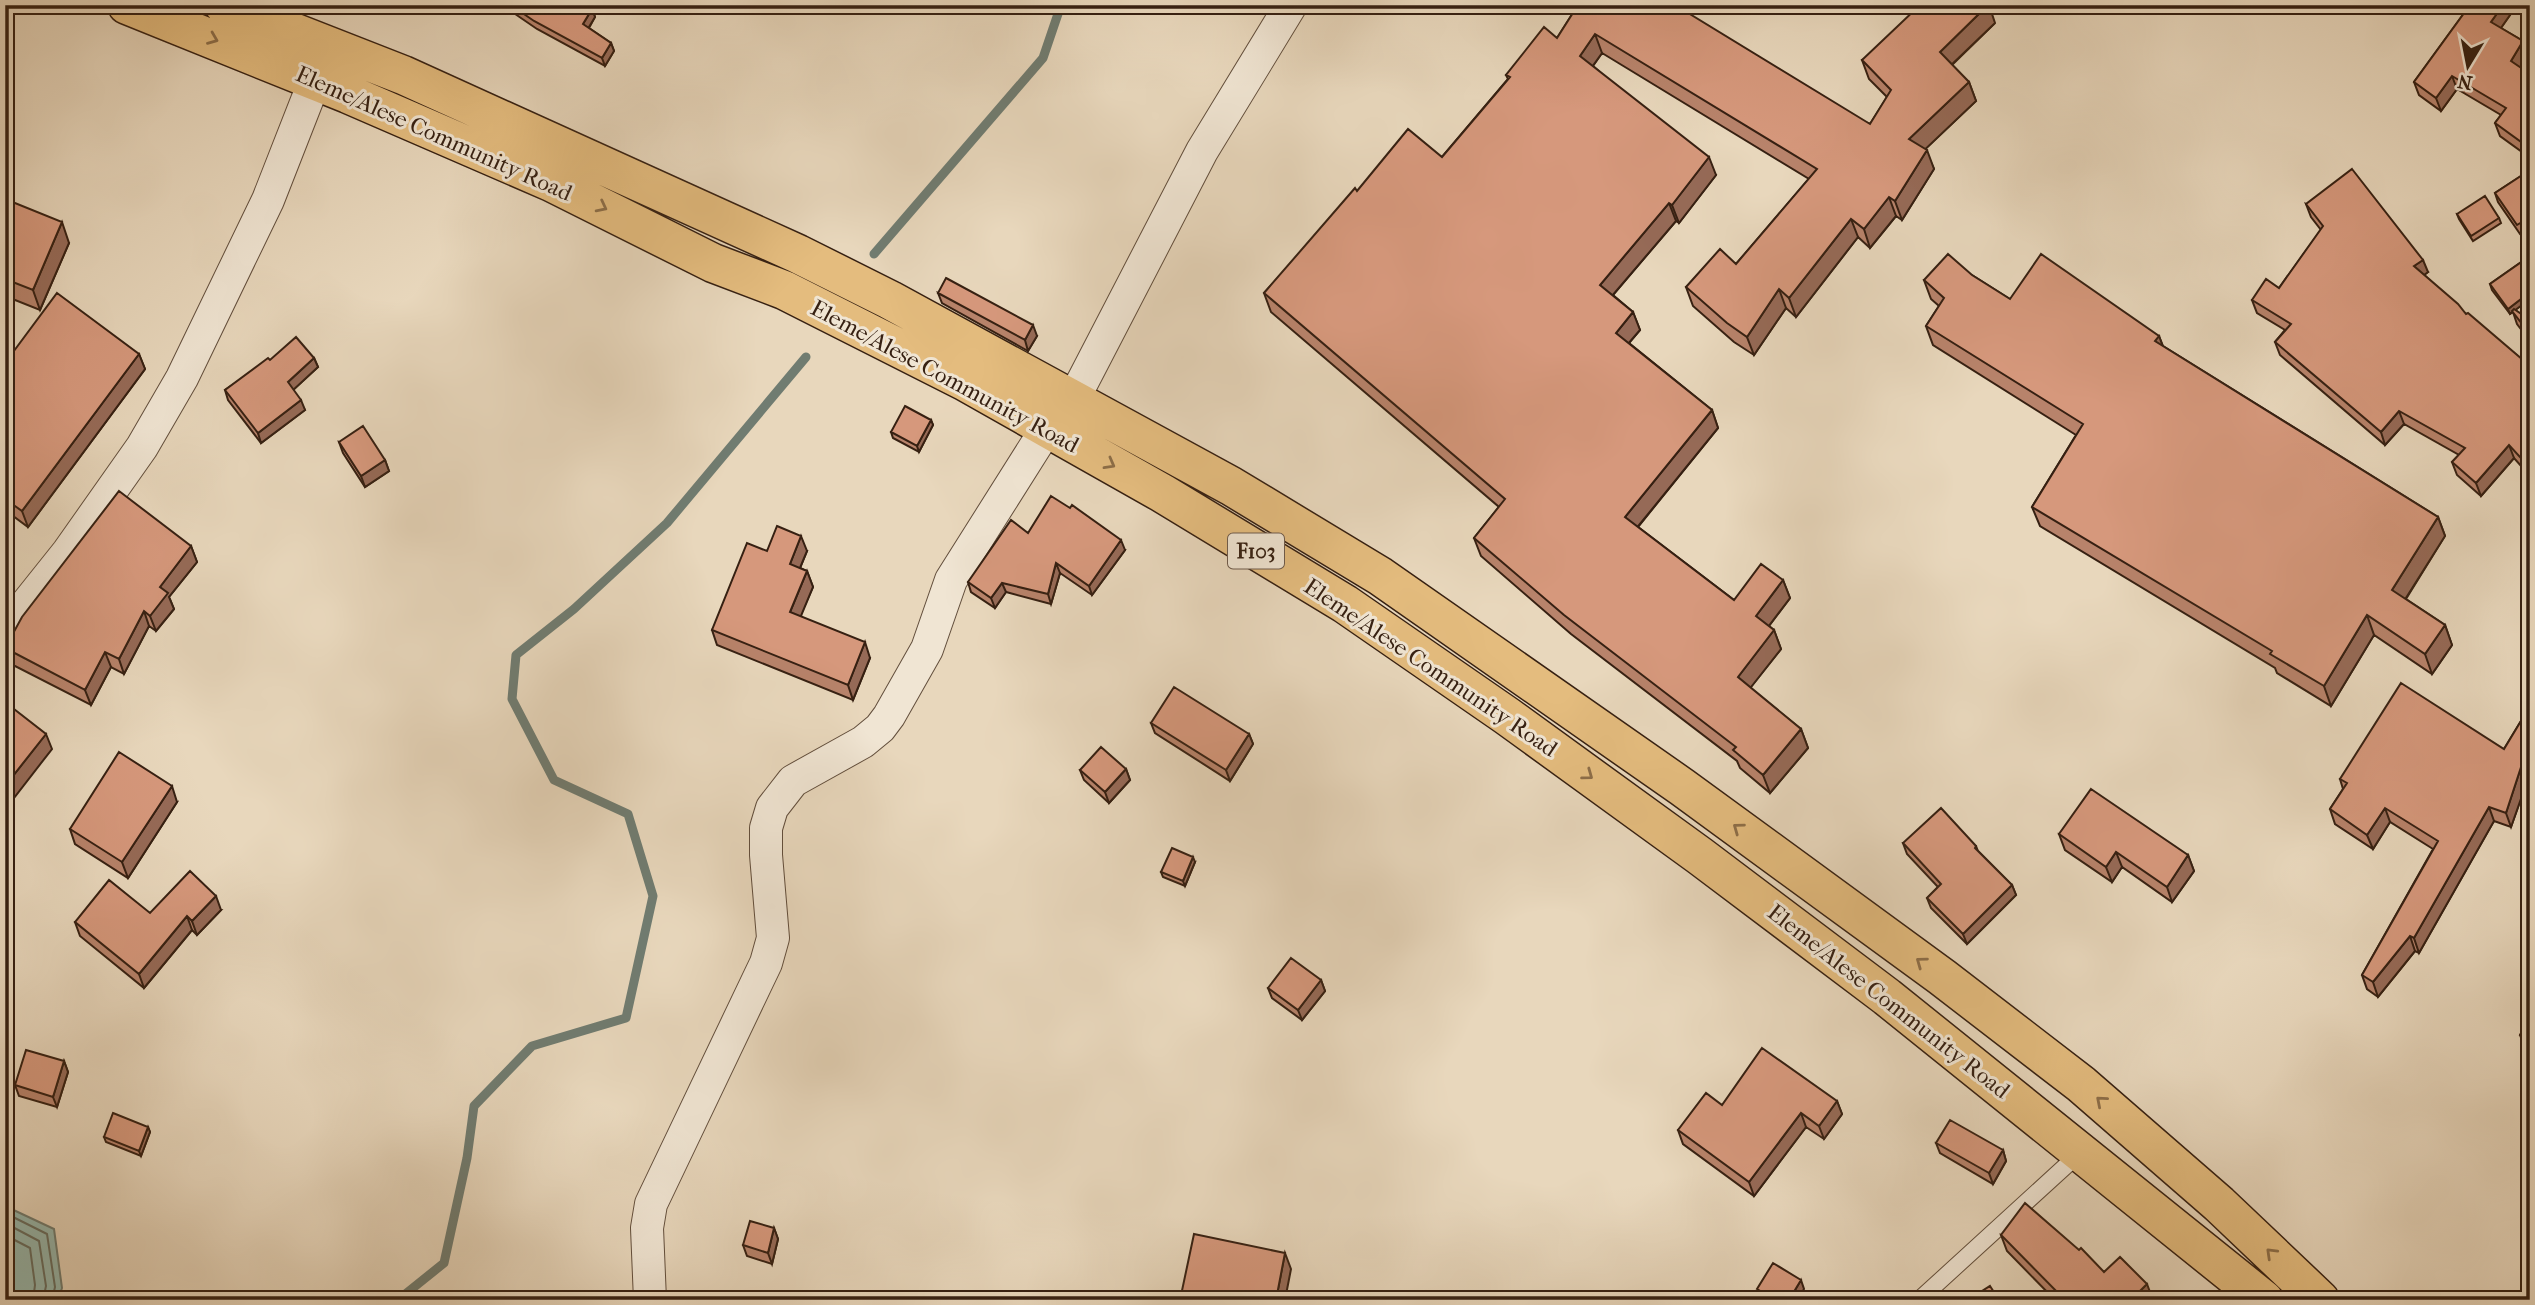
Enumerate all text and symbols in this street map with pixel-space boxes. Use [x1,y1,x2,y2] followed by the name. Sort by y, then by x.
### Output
[206,31,218,45] one-way arrow
[2434,32,2504,102] north arrow
[291,60,577,207] street label: Eleme/Alese Community Road
[2456,70,2474,94] text: N
[595,199,607,213] one-way arrow
[806,294,1084,459] street label: Eleme/Alese Community Road
[1103,456,1116,469] one-way arrow
[1228,534,1284,568] road number: F103
[1299,572,1563,763] street label: Eleme/Alese Community Road
[1580,767,1593,779] one-way arrow
[1733,823,1745,836] one-way arrow
[1762,899,2015,1105] street label: Eleme/Alese Community Road
[1916,957,1929,970] one-way arrow
[2096,1097,2109,1109] one-way arrow
[2266,1248,2279,1261] one-way arrow

